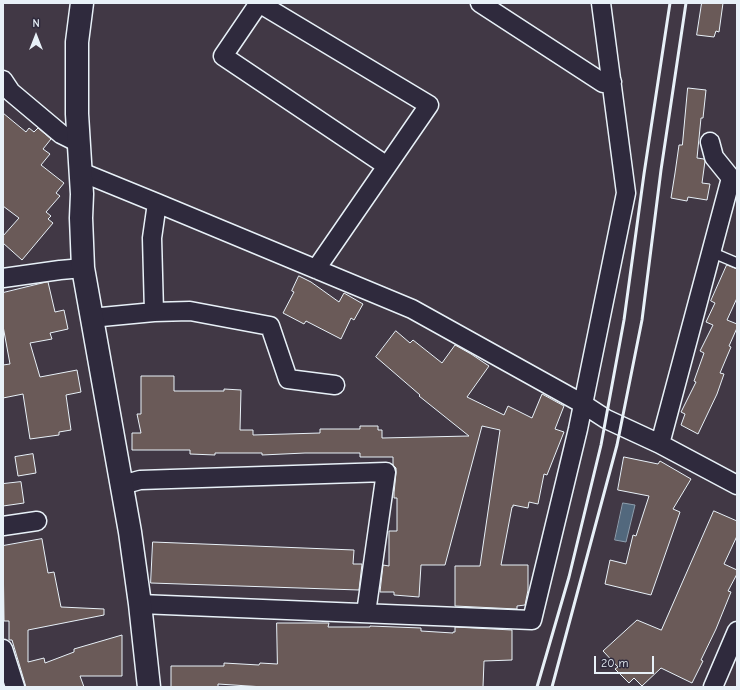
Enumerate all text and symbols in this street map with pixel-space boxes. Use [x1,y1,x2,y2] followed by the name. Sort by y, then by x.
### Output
[16,16,56,56] north arrow
[32,17,40,30] text: N
[596,648,656,674] scale bar
[601,656,629,670] text: 20 m

